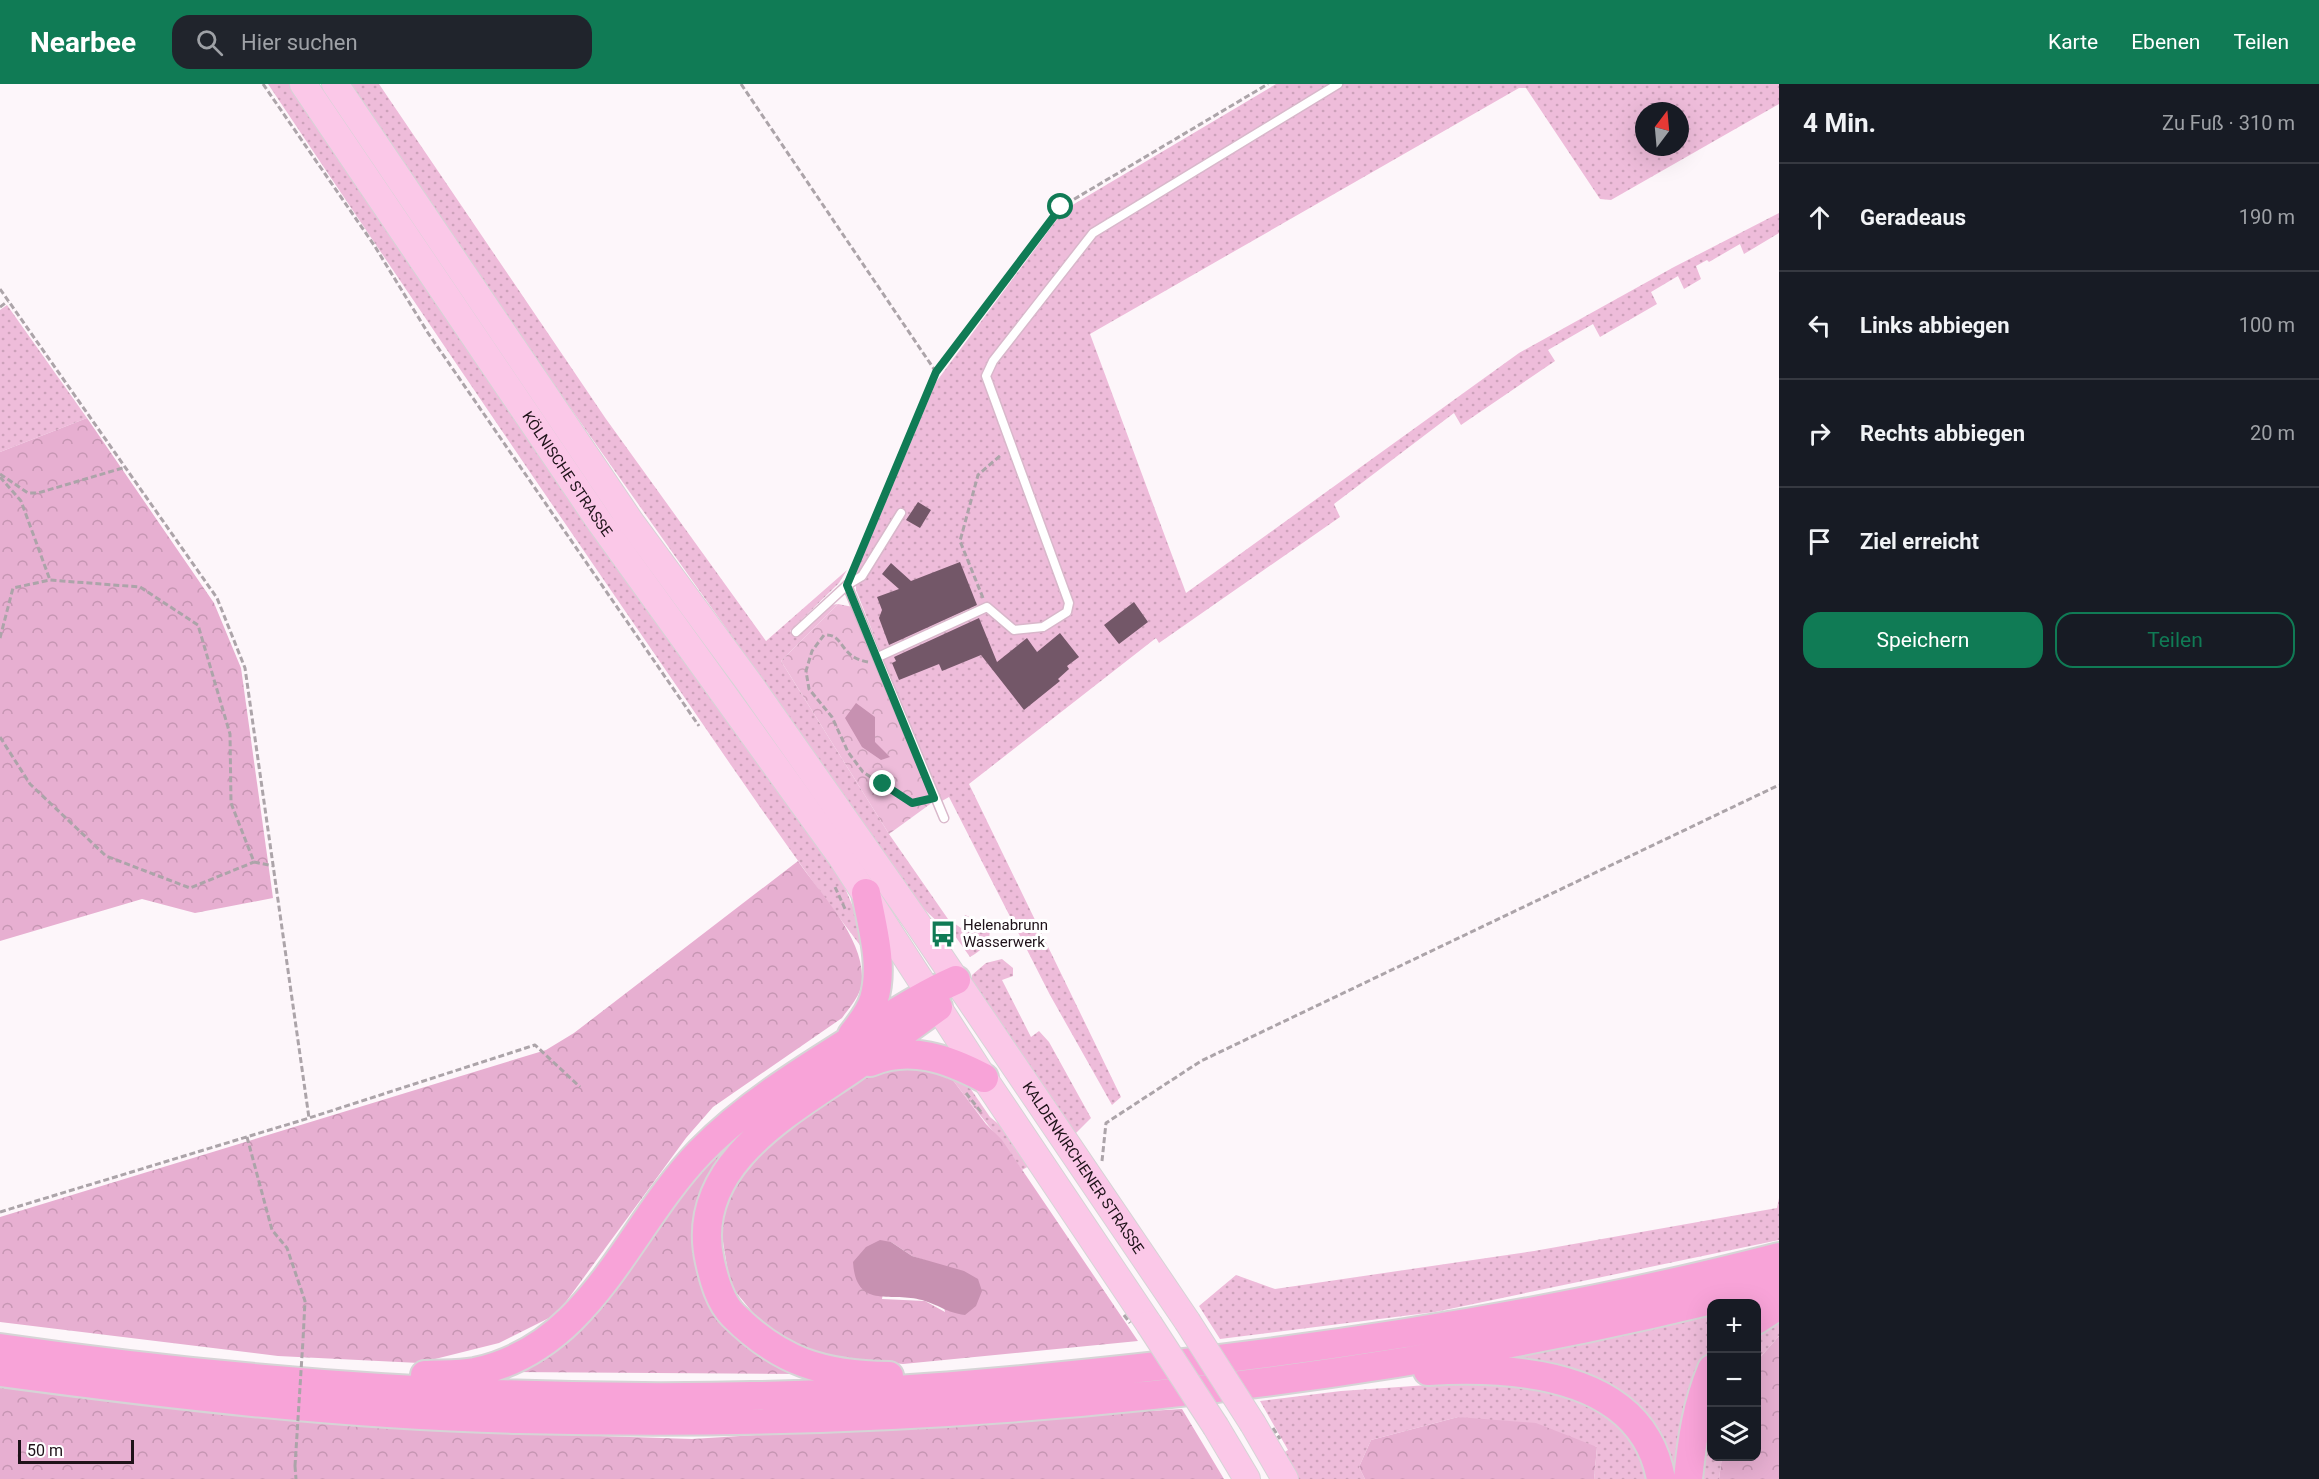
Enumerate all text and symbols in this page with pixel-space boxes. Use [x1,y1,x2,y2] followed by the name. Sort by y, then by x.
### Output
[172,15,592,69] search box
[30,26,136,59] text: Nearbee
[193,26,226,59] icon: search
[241,30,358,55] text: Hier suchen
[2048,30,2098,54] text: Karte
[2131,30,2200,54] text: Ebenen
[2233,30,2289,54] text: Teilen
[1635,102,1689,156] north arrow
[1803,108,1876,138] text: 4 Min.
[2162,111,2295,135] text: Zu Fuß · 310 m
[1047,193,1073,219] route start
[1803,201,1836,234] icon: ahead
[1860,205,1966,230] text: Geradeaus
[2239,205,2295,229] text: 190 m
[1803,309,1836,342] icon: left
[1860,313,2010,338] text: Links abbiegen
[2239,313,2295,337] text: 100 m
[518,408,616,540] street label: KÖLNISCHE STRASSE
[1803,417,1836,450] icon: right
[1860,421,2025,446] text: Rechts abbiegen
[2250,421,2295,445] text: 20 m
[1803,525,1836,558] icon: arrive
[1860,529,1979,554] text: Ziel erreicht
[1803,612,2043,668] button: Speichern
[2055,612,2295,668] button: Teilen
[869,770,895,796] route end
[963,916,1048,951] place label: Helenabrunn Wasserwerk
[928,919,958,949] bus stop icon: Helenabrunn Wasserwerk
[1019,1078,1148,1257] street label: KALDENKIRCHENER STRASSE
[1707,1299,1761,1461] map controls
[1707,1299,1761,1353] button: +
[1707,1353,1761,1407] button: −
[1707,1407,1761,1461] button: layers
[18,1437,134,1464] scale bar
[27,1441,63,1460] text: 50 m

